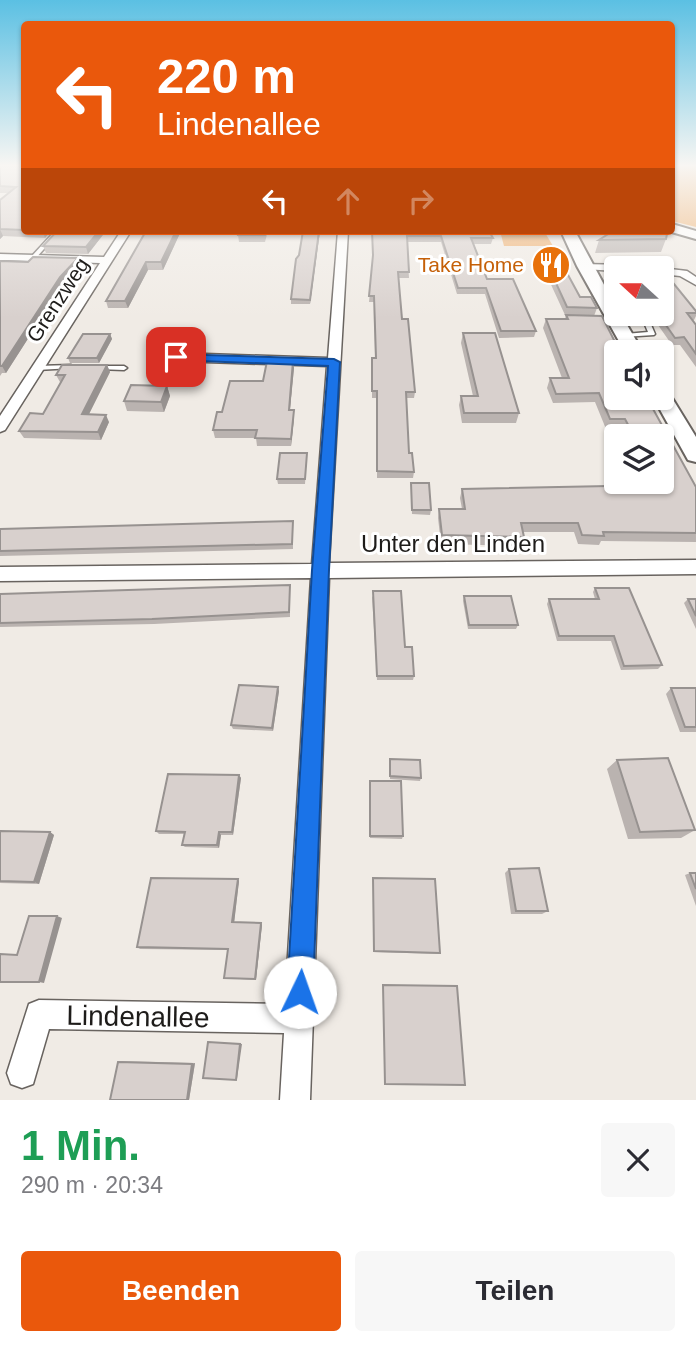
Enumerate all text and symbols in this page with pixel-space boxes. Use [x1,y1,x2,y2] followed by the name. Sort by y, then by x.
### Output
[42,49,133,140] icon: left
[157,49,296,103] text: 220 m
[157,106,321,142] text: Lindenallee
[256,182,294,220] icon: left
[329,182,367,220] icon: ahead
[402,182,440,220] icon: right
[530,244,572,286] restaurant icon: Take Home
[22,253,93,346] street label: Grenzweg
[418,253,524,276] place label: Take Home
[604,256,674,326] north arrow
[604,256,674,494] map controls
[146,327,206,387] pin
[157,338,195,376] icon: arrive
[604,340,674,410] button: sound
[604,424,674,494] button: layers
[361,530,545,557] street label: Unter den Linden
[263,955,337,1029] position arrow
[66,1000,210,1033] street label: Lindenallee
[21,1122,140,1169] text: 1 Min.
[601,1123,675,1197] button: close
[21,1172,163,1198] text: 290 m · 20:34
[21,1251,341,1331] button: Beenden
[355,1251,675,1331] button: Teilen

